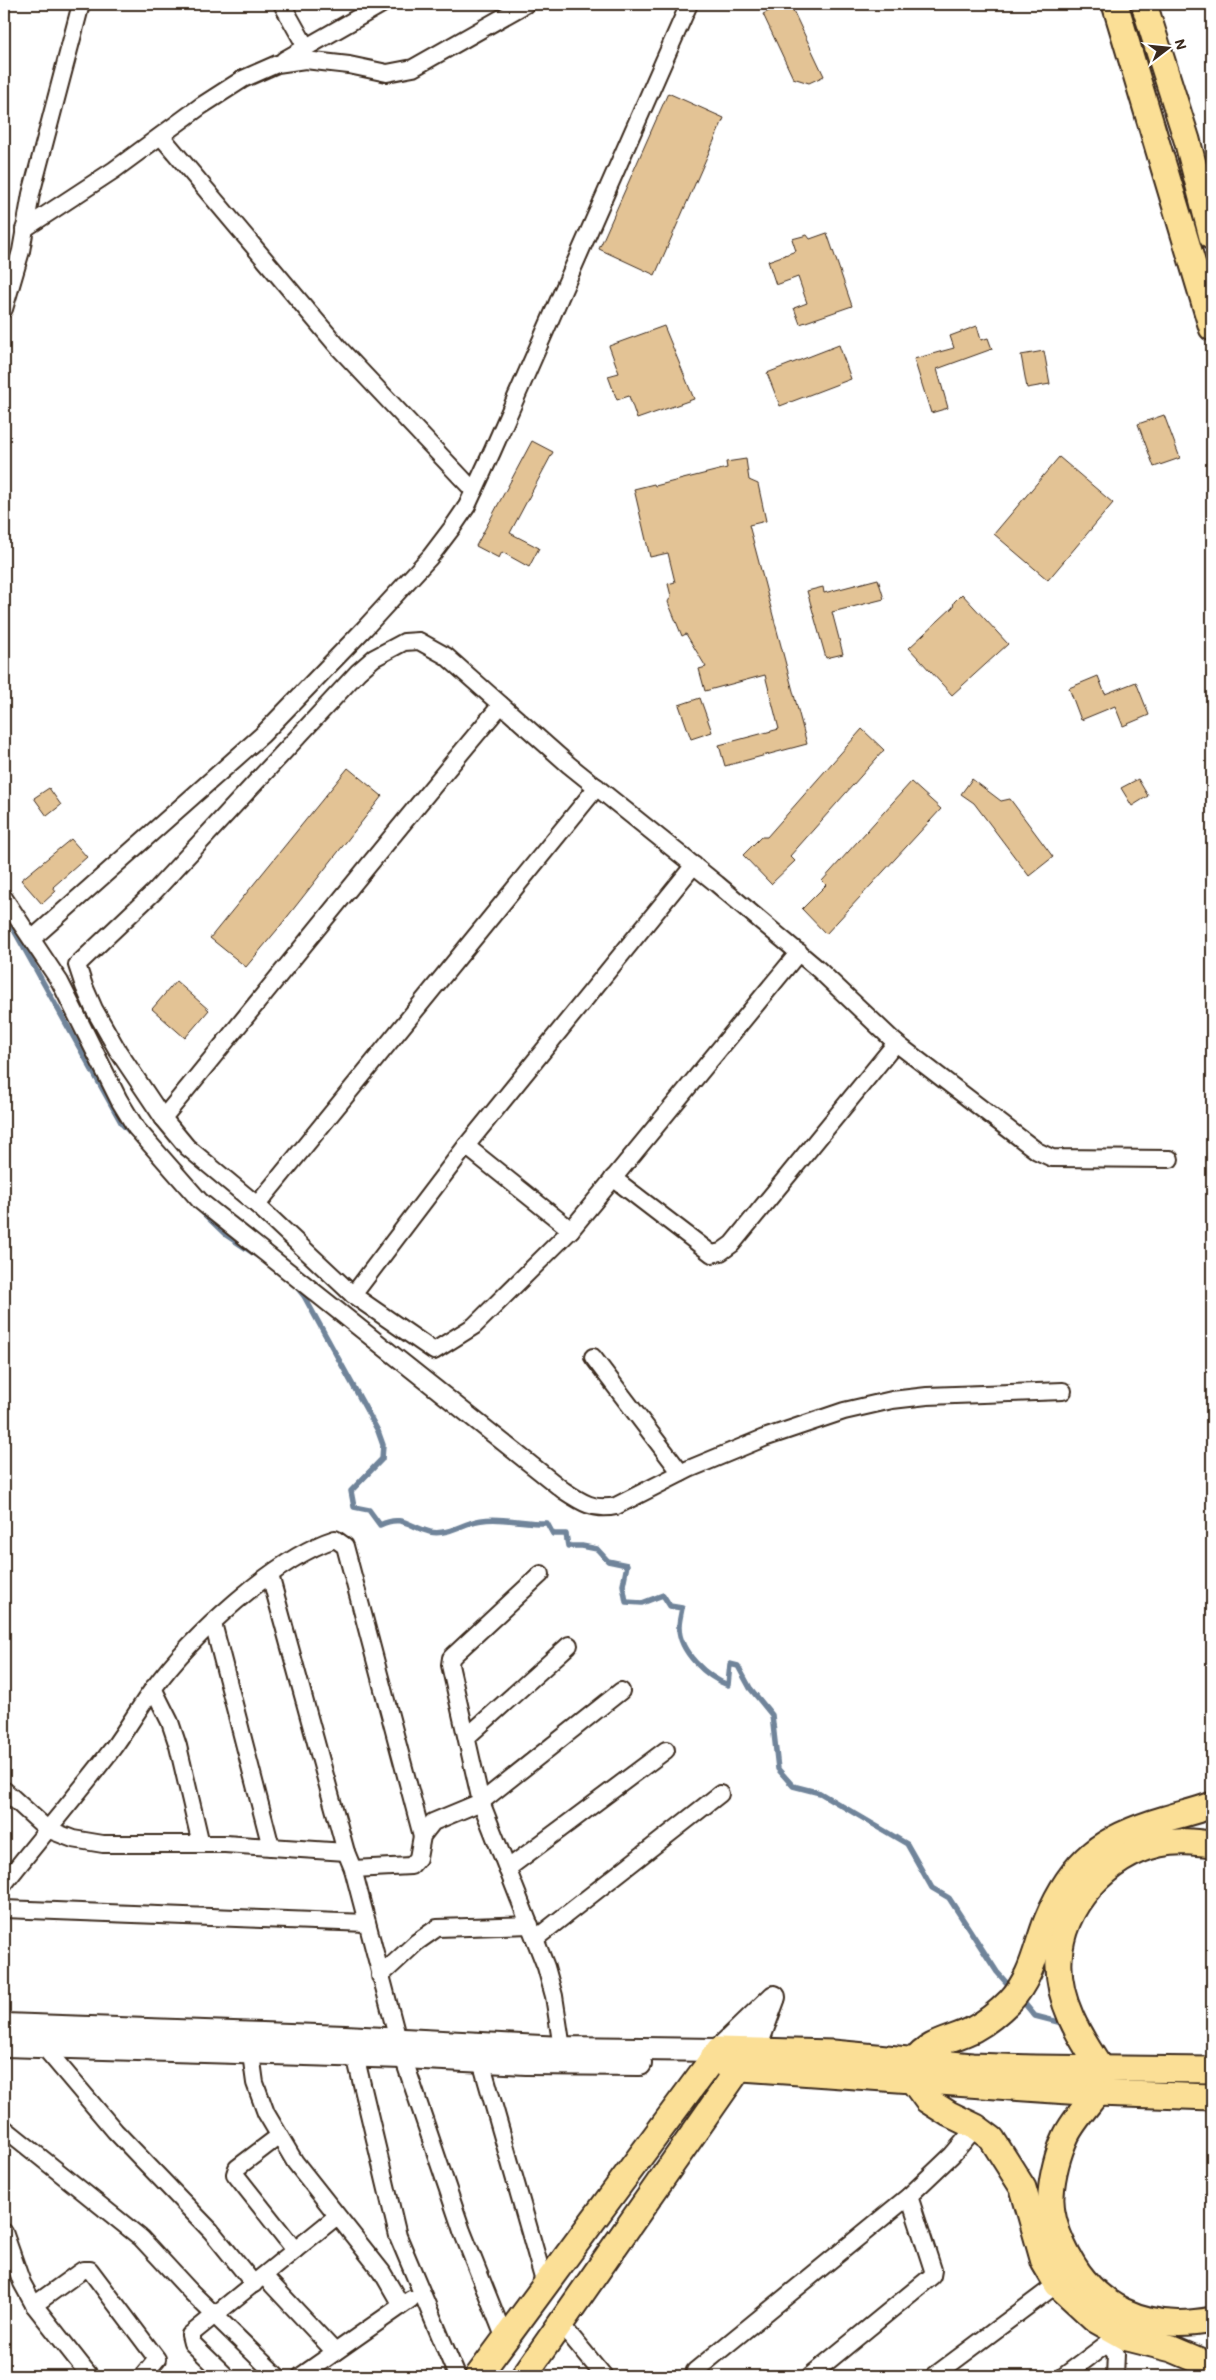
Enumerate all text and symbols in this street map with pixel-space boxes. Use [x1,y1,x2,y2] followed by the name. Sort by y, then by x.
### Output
[1144,22,1194,72] north arrow
[1170,37,1192,52] text: N

